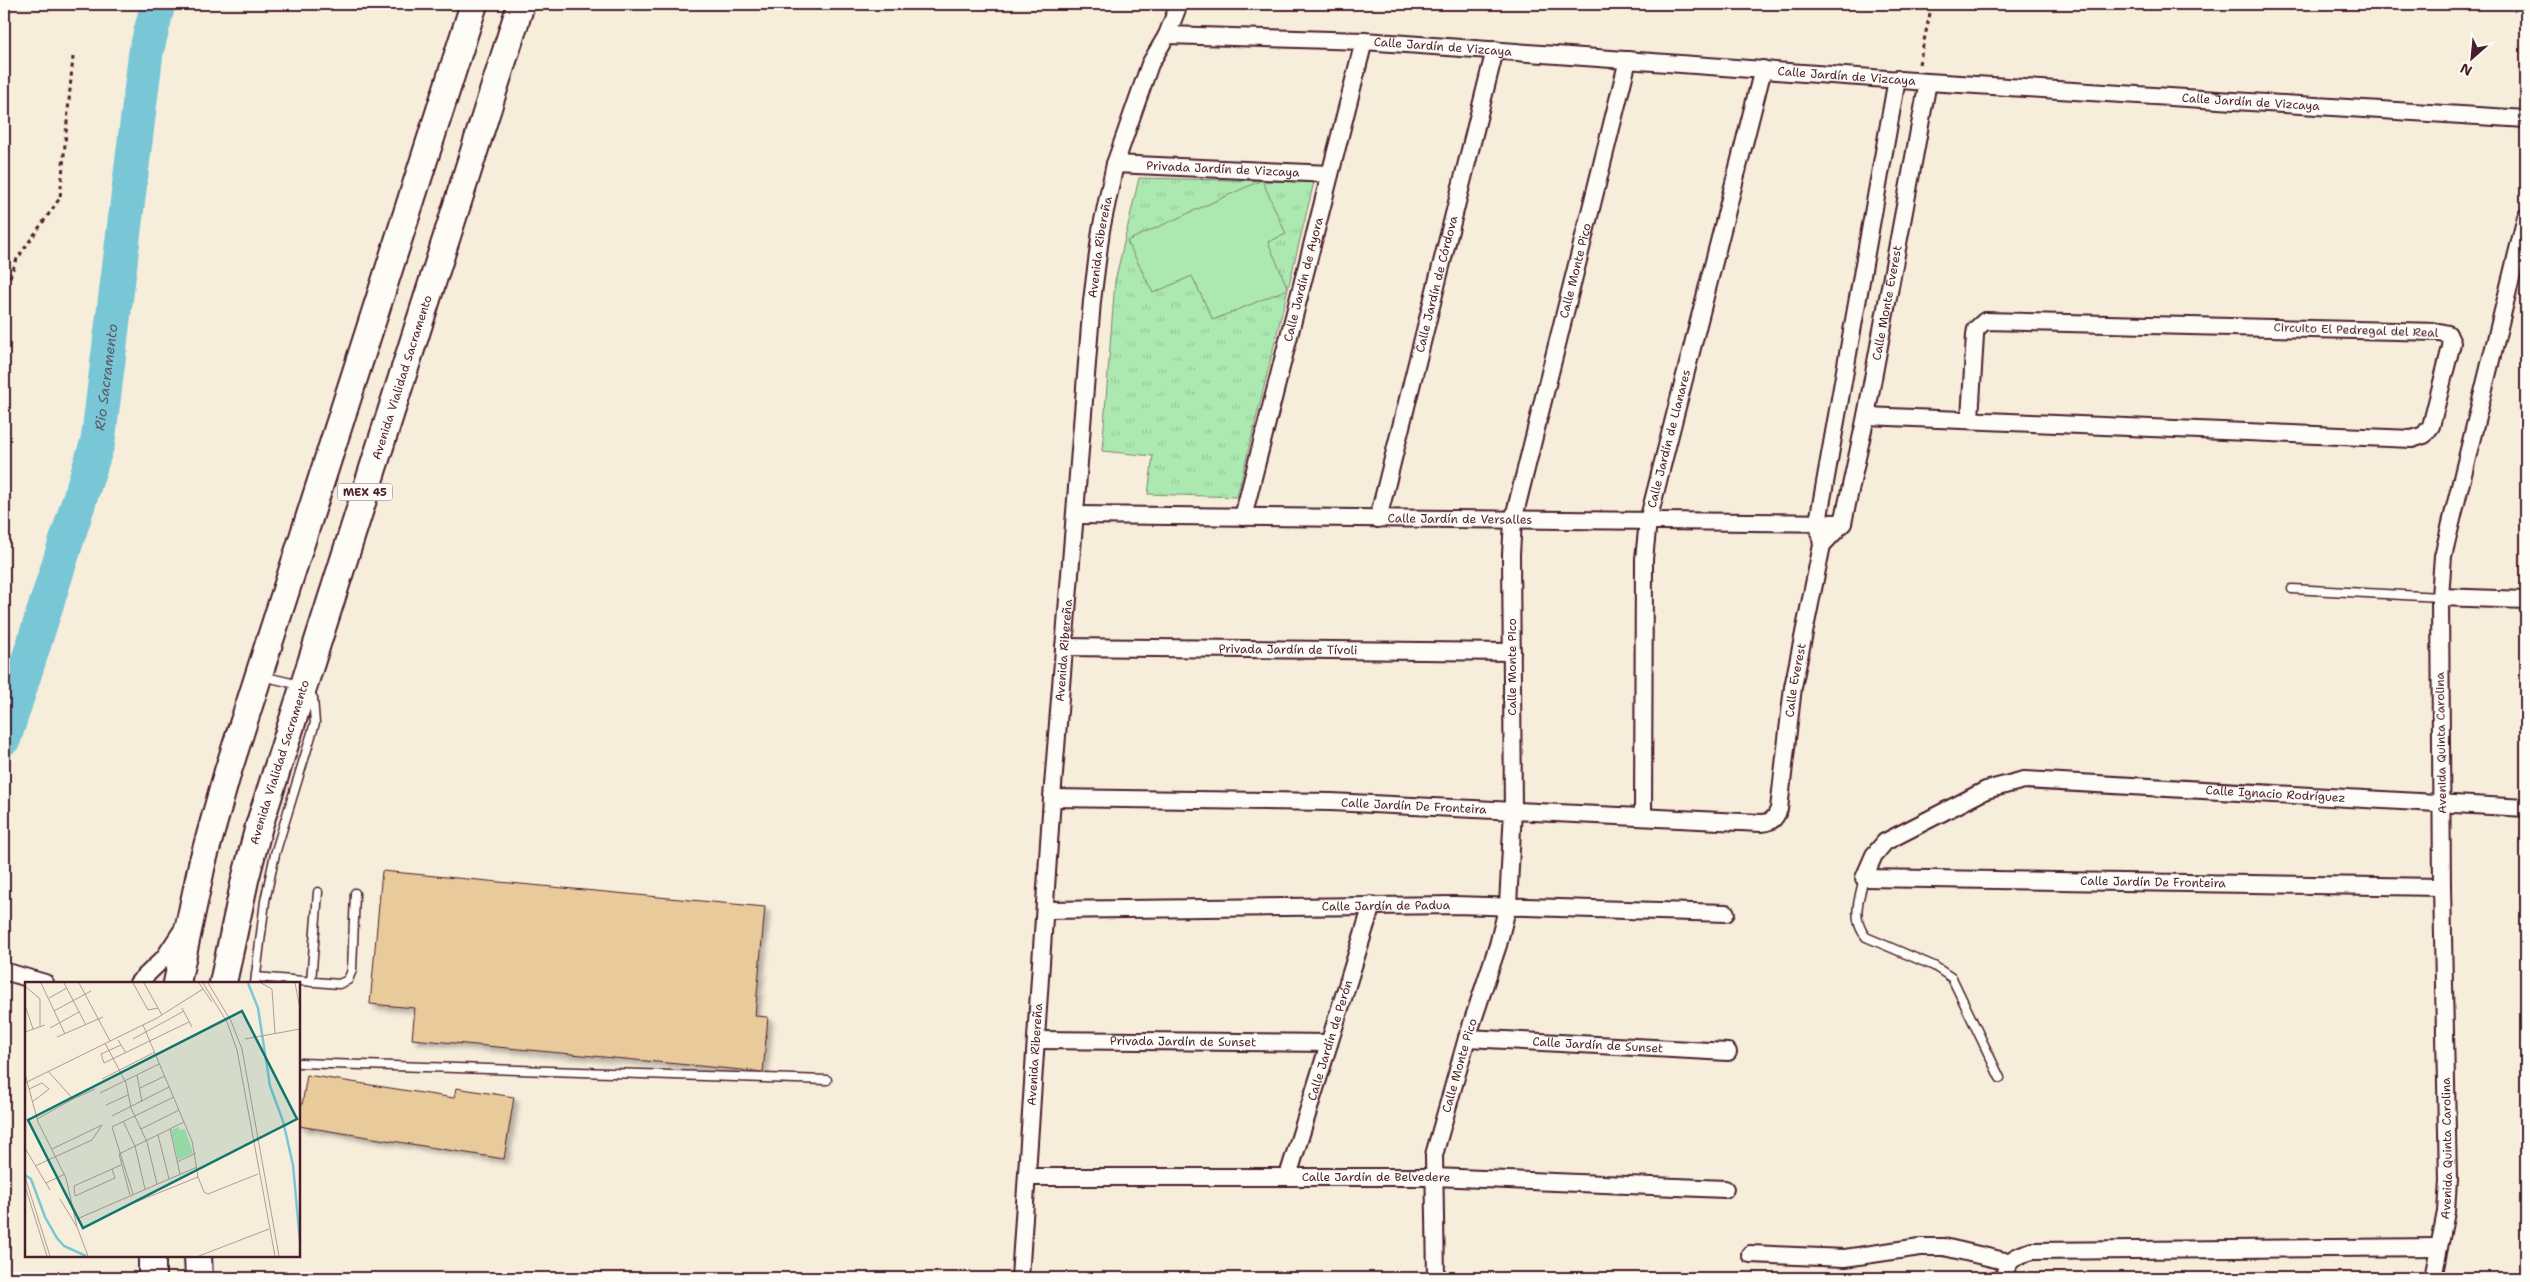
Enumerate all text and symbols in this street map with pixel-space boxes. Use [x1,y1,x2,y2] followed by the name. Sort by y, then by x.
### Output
[2448,32,2498,82] north arrow
[1373,34,1513,60] street label: Calle Jardín de Vizcaya
[2457,59,2475,80] text: N
[1777,63,1917,89] street label: Calle Jardín de Vizcaya
[2181,90,2321,114] street label: Calle Jardín de Vizcaya
[1146,157,1301,181] street label: Privada Jardín de Vizcaya
[1084,194,1116,299] street label: Avenida Ribereña
[1412,214,1461,354] street label: Calle Jardín de Córdova
[1280,215,1327,343] street label: Calle Jardín de Ayora
[1556,221,1595,320] street label: Calle Monte Pico
[1868,244,1906,362] street label: Calle Monte Everest
[368,293,436,462] street label: Avenida Vialidad Sacramento
[2273,319,2439,341] street label: Circuito El Pedregal del Real
[90,322,121,432] water label: Rio Sacramento
[1644,368,1694,510] street label: Calle Jardín de Llanares
[338,484,392,501] road number: MEX 45
[1388,510,1532,528] street label: Calle Jardín de Versalles
[1052,598,1076,702] street label: Avenida Ribereña
[1504,618,1520,716] street label: Calle Monte Pico
[1218,641,1358,658] street label: Privada Jardín de Tívoli
[1782,642,1810,718] street label: Calle Everest
[2432,671,2450,814] street label: Avenida Quinta Carolina
[246,678,313,846] street label: Avenida Vialidad Sacramento
[2205,782,2346,806] street label: Calle Ignacio Rodríguez
[1341,794,1488,818] street label: Calle Jardín De Fronteira
[2080,873,2227,891] street label: Calle Jardín De Fronteira
[1322,897,1451,915] street label: Calle Jardín de Padua
[1304,978,1356,1103] street label: Calle Jardín de Perón
[25,982,300,1257] inset map
[1024,1002,1046,1106] street label: Avenida Ribereña
[1438,1016,1481,1115] street label: Calle Monte Pico
[1110,1033,1256,1050] street label: Privada Jardín de Sunset
[1532,1034,1664,1057] street label: Calle Jardín de Sunset
[2437,1077,2456,1221] street label: Avenida Quinta Carolina
[1302,1169,1451,1186] street label: Calle Jardín de Belvedere

